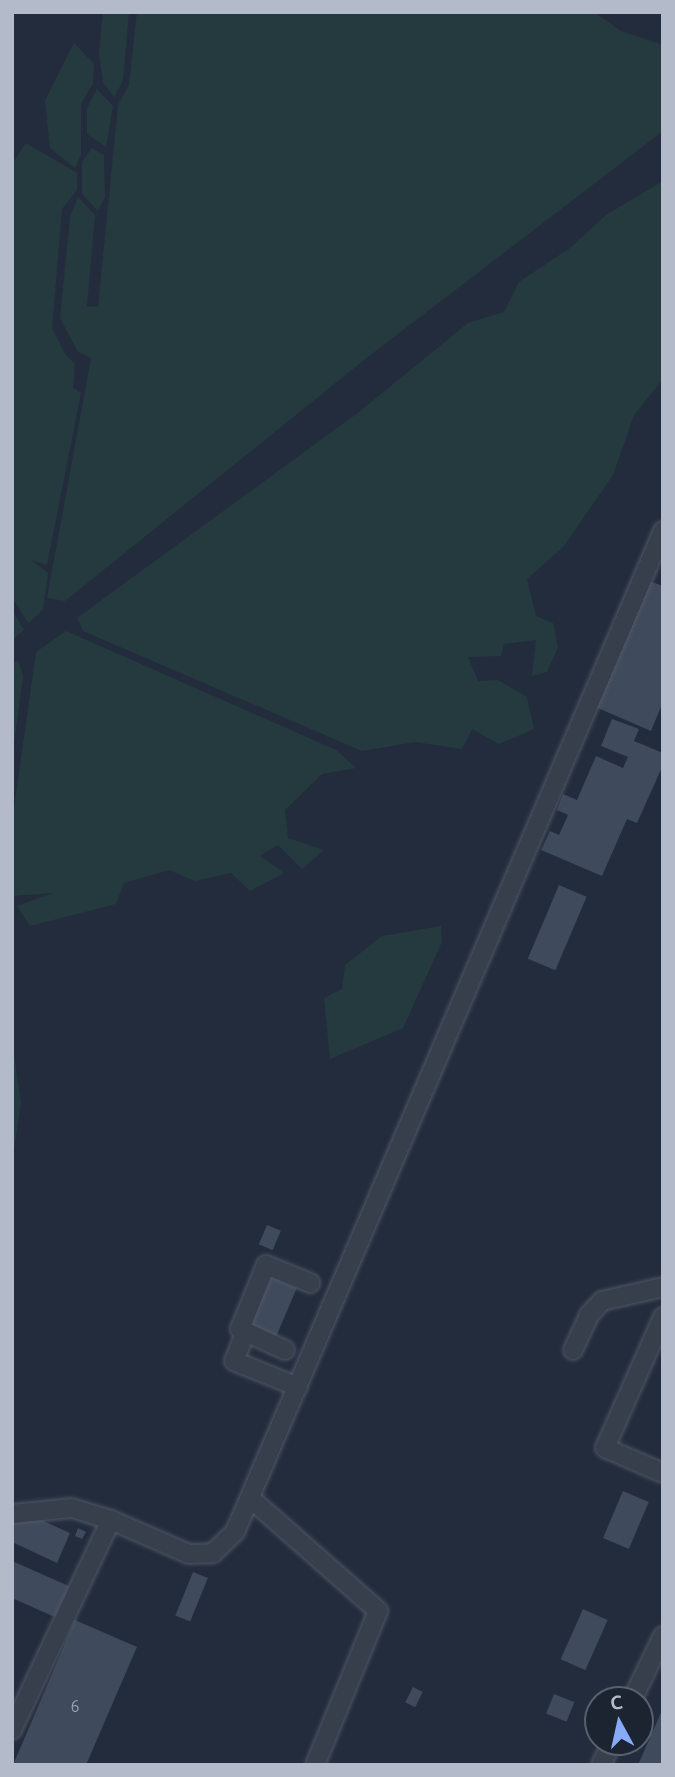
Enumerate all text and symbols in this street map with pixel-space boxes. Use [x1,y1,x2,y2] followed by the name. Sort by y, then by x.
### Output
[584,1686,654,1756] north arrow
[609,1690,624,1714] text: С
[70,1696,80,1716] house number: 6

